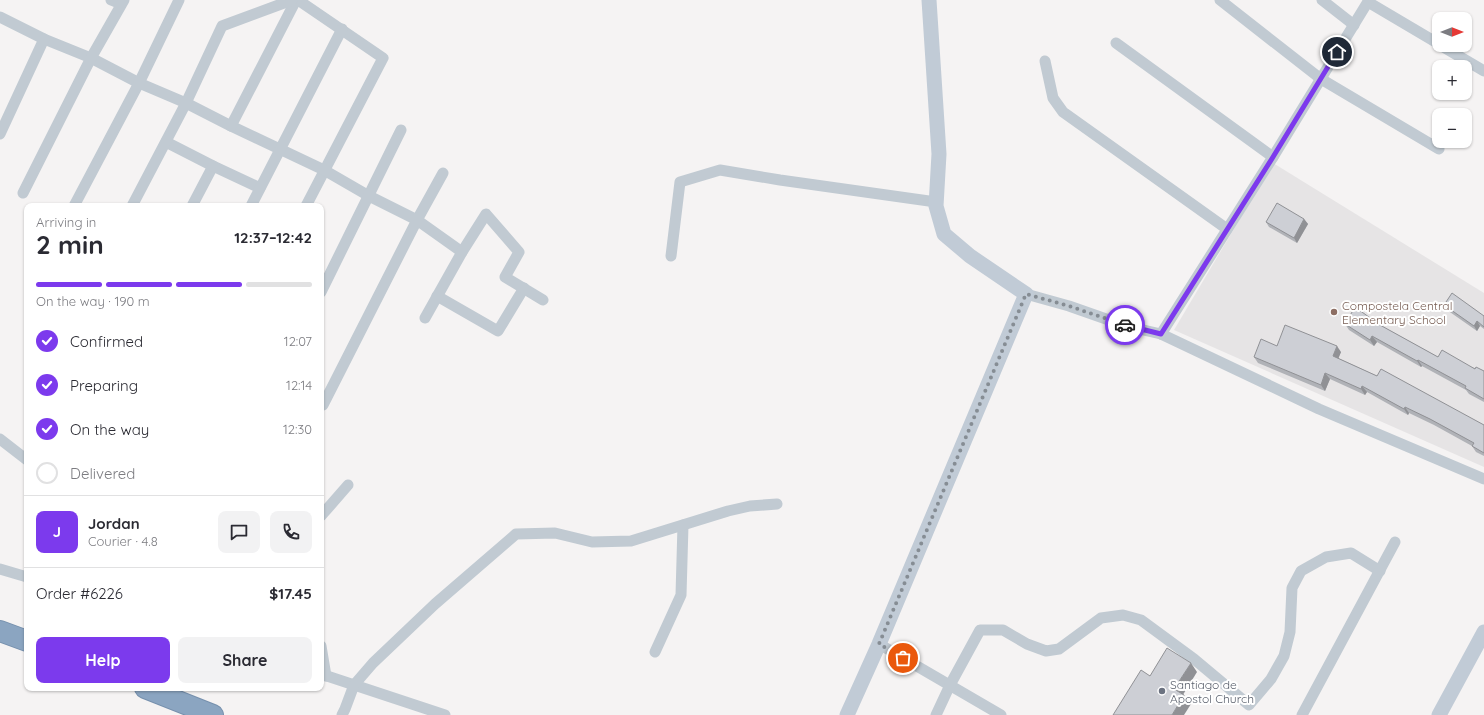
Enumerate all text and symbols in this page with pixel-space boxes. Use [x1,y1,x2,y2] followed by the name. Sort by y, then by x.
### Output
[1432,12,1472,52] north arrow
[1432,12,1472,148] map controls
[1320,35,1354,69] pin
[1326,41,1348,63] icon: home
[1432,60,1472,100] button: +
[1432,108,1472,148] button: −
[36,214,96,230] text: Arriving in
[36,228,104,261] text: 2 min
[234,228,312,247] text: 12:37–12:42
[36,293,150,309] text: On the way · 190 m
[1342,298,1452,327] place label: Compostela Central Elementary School
[1105,305,1145,345] courier
[1329,307,1339,317] marker: Compostela Central Elementary School
[1114,314,1136,336] icon: car
[36,330,58,352] icon: check
[70,332,143,351] text: Confirmed
[284,333,312,349] text: 12:07
[36,374,58,396] icon: check
[70,376,138,395] text: Preparing
[286,377,312,393] text: 12:14
[36,418,58,440] icon: check
[70,420,149,439] text: On the way
[283,421,312,437] text: 12:30
[70,464,135,483] text: Delivered
[218,511,260,553] button: chat
[270,511,312,553] button: phone
[88,514,140,533] text: Jordan
[53,522,61,541] text: J
[88,533,158,549] text: Courier · 4.8
[36,584,123,603] text: Order #6226
[269,584,312,603] text: $17.45
[36,637,170,683] button: Help
[178,637,312,683] button: Share
[886,641,920,675] pin
[892,647,914,669] icon: bag
[1170,677,1254,706] place label: Santiago de Apostol Church
[1157,686,1167,696] marker: Santiago de Apostol Church

